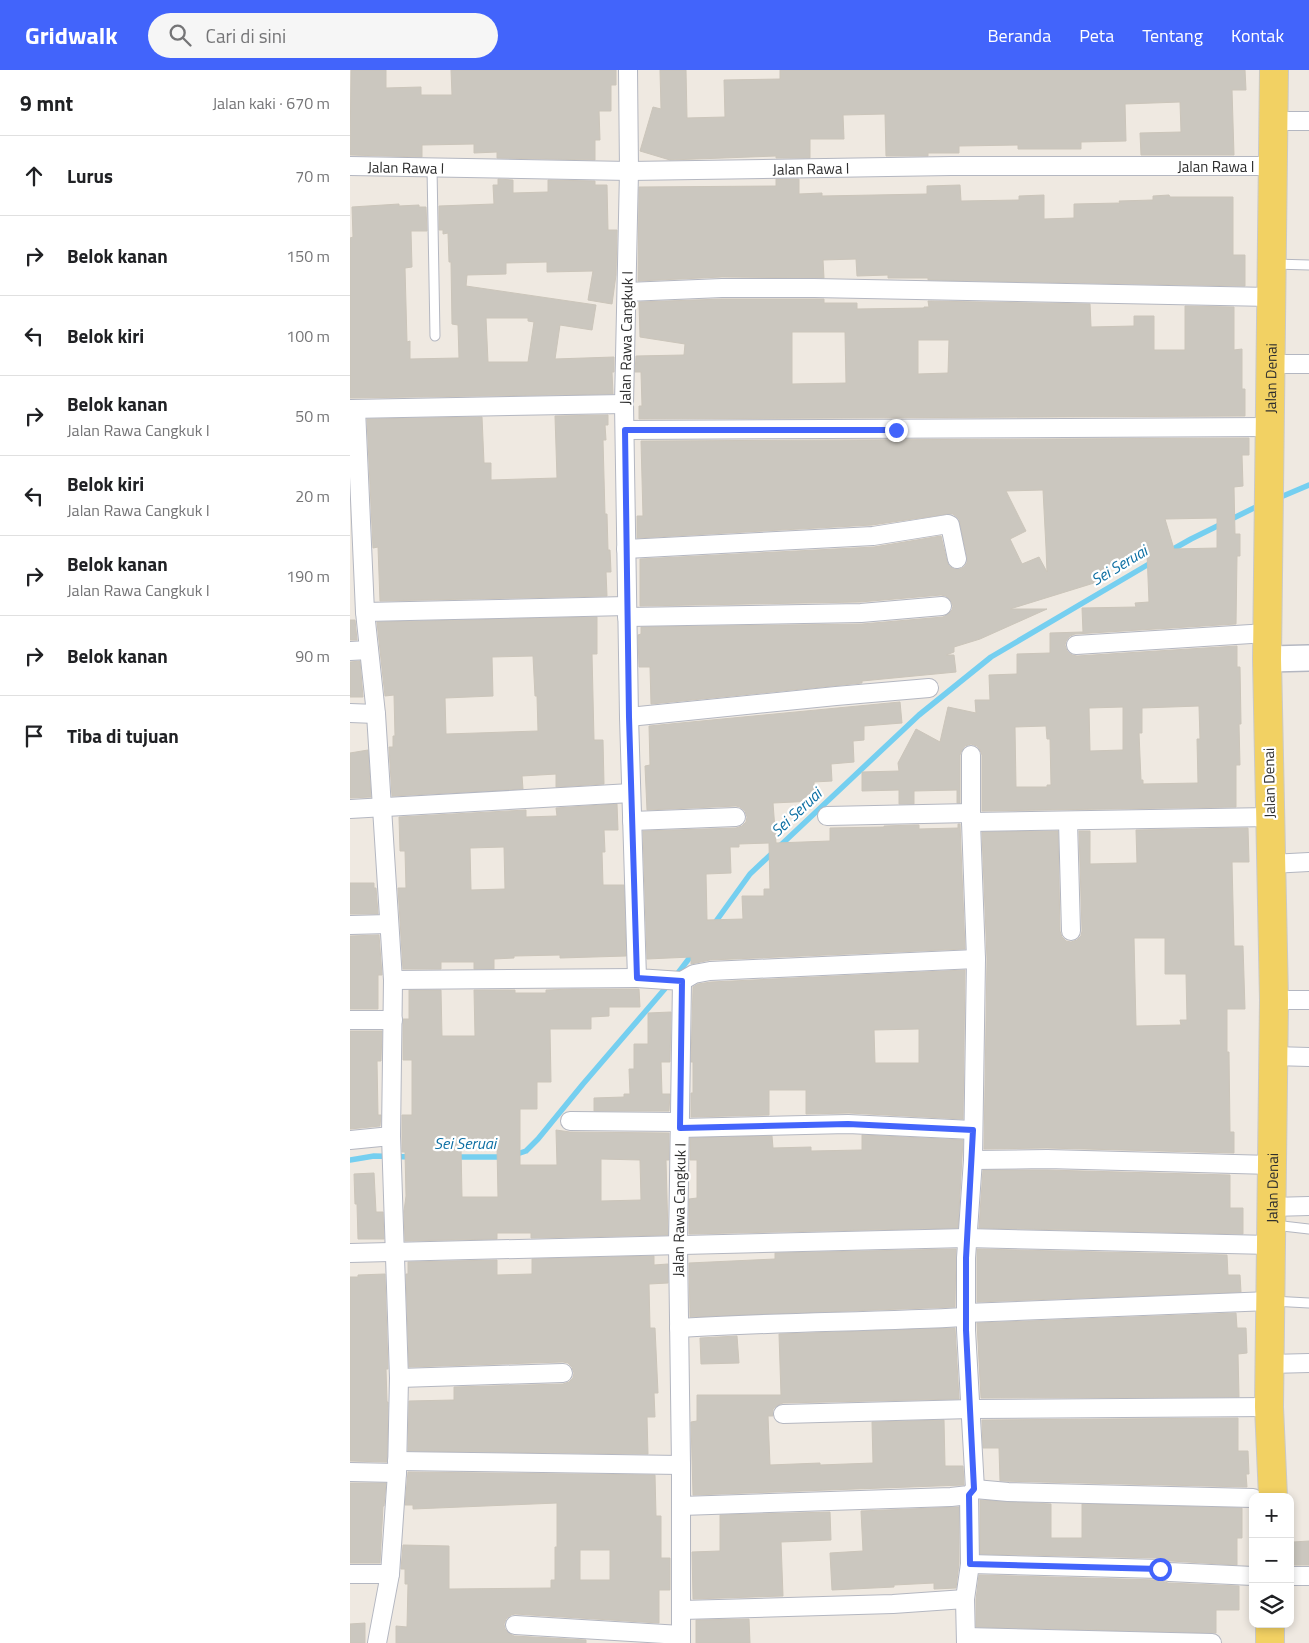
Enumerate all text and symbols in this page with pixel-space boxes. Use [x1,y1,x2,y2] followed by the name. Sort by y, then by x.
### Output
[148,13,498,58] search box
[25,17,118,53] text: Gridwalk
[166,21,194,49] icon: search
[206,21,286,50] text: Cari di sini
[988,22,1051,49] text: Beranda
[1079,22,1114,49] text: Peta
[1142,22,1203,49] text: Tentang
[1231,22,1284,49] text: Kontak
[20,87,73,119] text: 9 mnt
[212,91,330,115] text: Jalan kaki · 670 m
[367,155,445,179] street label: Jalan Rawa I
[1177,155,1254,178] street label: Jalan Rawa I
[772,156,850,180] street label: Jalan Rawa I
[67,161,113,190] text: Lurus
[20,162,48,190] icon: ahead
[295,164,330,188] text: 70 m
[67,241,168,270] text: Belok kanan
[20,242,48,270] icon: right
[286,244,330,268] text: 150 m
[613,271,639,405] street label: Jalan Rawa Cangkuk I
[67,321,144,350] text: Belok kiri
[20,322,48,350] icon: left
[286,324,330,348] text: 100 m
[1258,343,1282,414] street label: Jalan Denai
[67,389,168,418] text: Belok kanan
[20,402,48,430] icon: right
[295,404,330,428] text: 50 m
[67,418,210,442] text: Jalan Rawa Cangkuk I
[885,419,908,442] route end
[67,469,144,498] text: Belok kiri
[20,482,48,510] icon: left
[295,484,330,508] text: 20 m
[67,498,210,522] text: Jalan Rawa Cangkuk I
[1086,538,1153,591] water label: Sei Seruai
[67,549,168,578] text: Belok kanan
[20,562,48,590] icon: right
[286,564,330,588] text: 190 m
[67,578,210,602] text: Jalan Rawa Cangkuk I
[67,641,168,670] text: Belok kanan
[20,642,48,670] icon: right
[295,644,330,668] text: 90 m
[67,721,179,750] text: Tiba di tujuan
[20,722,48,750] icon: arrive
[1257,748,1281,818] street label: Jalan Denai
[765,781,828,842] water label: Sei Seruai
[434,1131,498,1155] water label: Sei Seruai
[666,1143,692,1277] street label: Jalan Rawa Cangkuk I
[1260,1153,1284,1223] street label: Jalan Denai
[1249,1493,1294,1628] map controls
[1249,1493,1294,1538] button: +
[1249,1538,1294,1583] button: −
[1149,1558,1172,1581] route start
[1249,1583,1294,1628] button: layers

